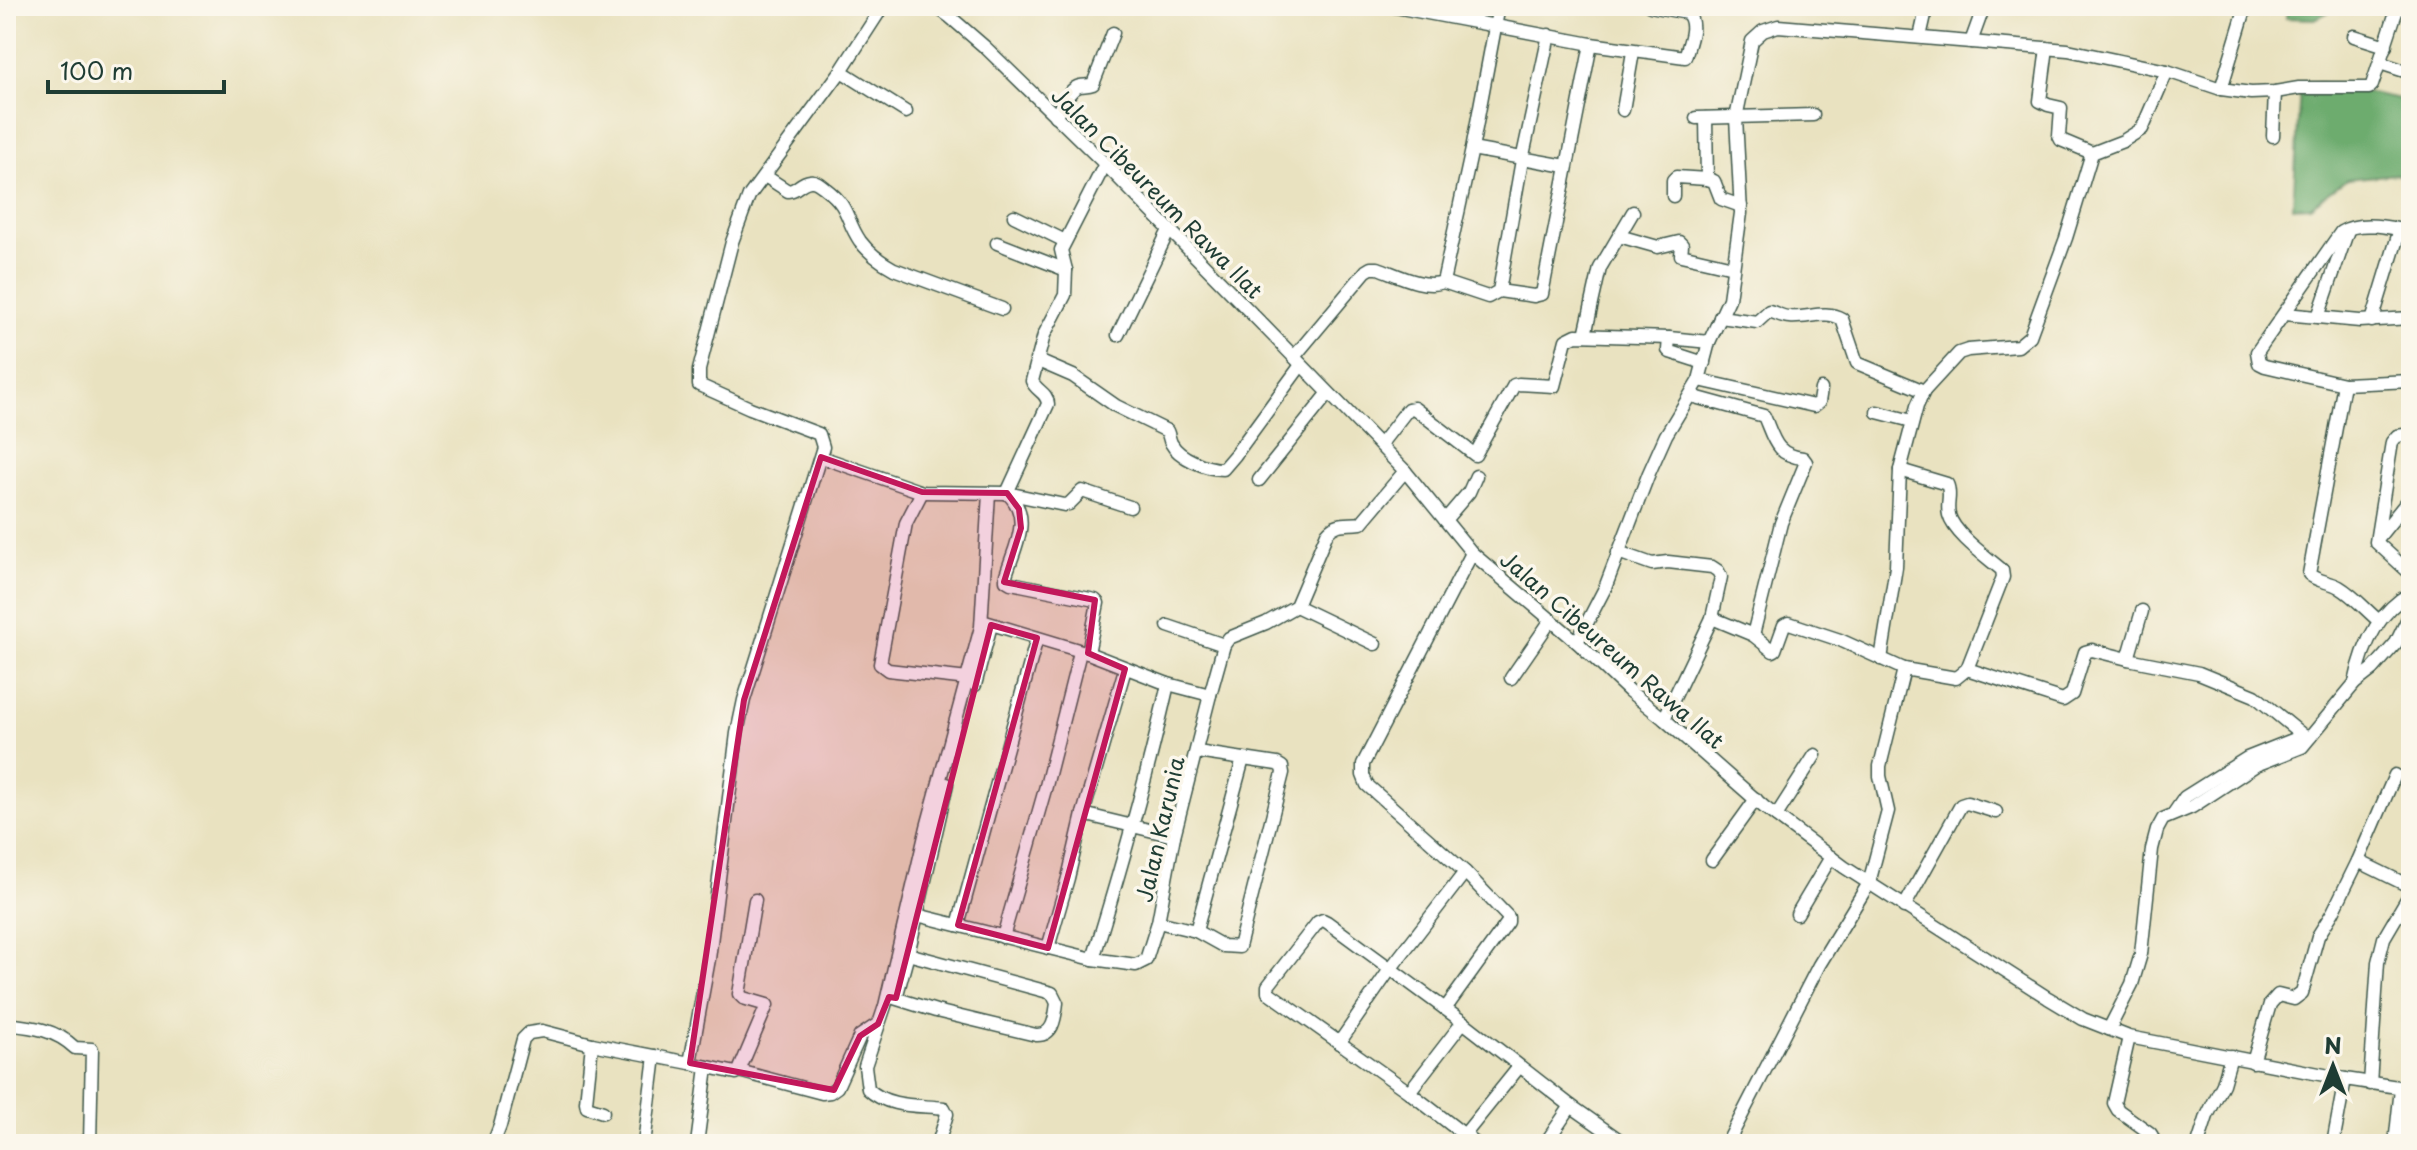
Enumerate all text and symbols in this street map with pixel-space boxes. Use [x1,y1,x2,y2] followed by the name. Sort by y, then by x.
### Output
[48,44,224,94] scale bar
[60,52,133,88] text: 100 m
[1045,79,1271,305] street label: Jalan Cibeureum Rawa Ilat
[1494,542,1732,756] street label: Jalan Cibeureum Rawa Ilat
[1126,753,1192,905] street label: Jalan Karunia
[2293,1026,2373,1106] north arrow
[2324,1028,2342,1061] text: N

